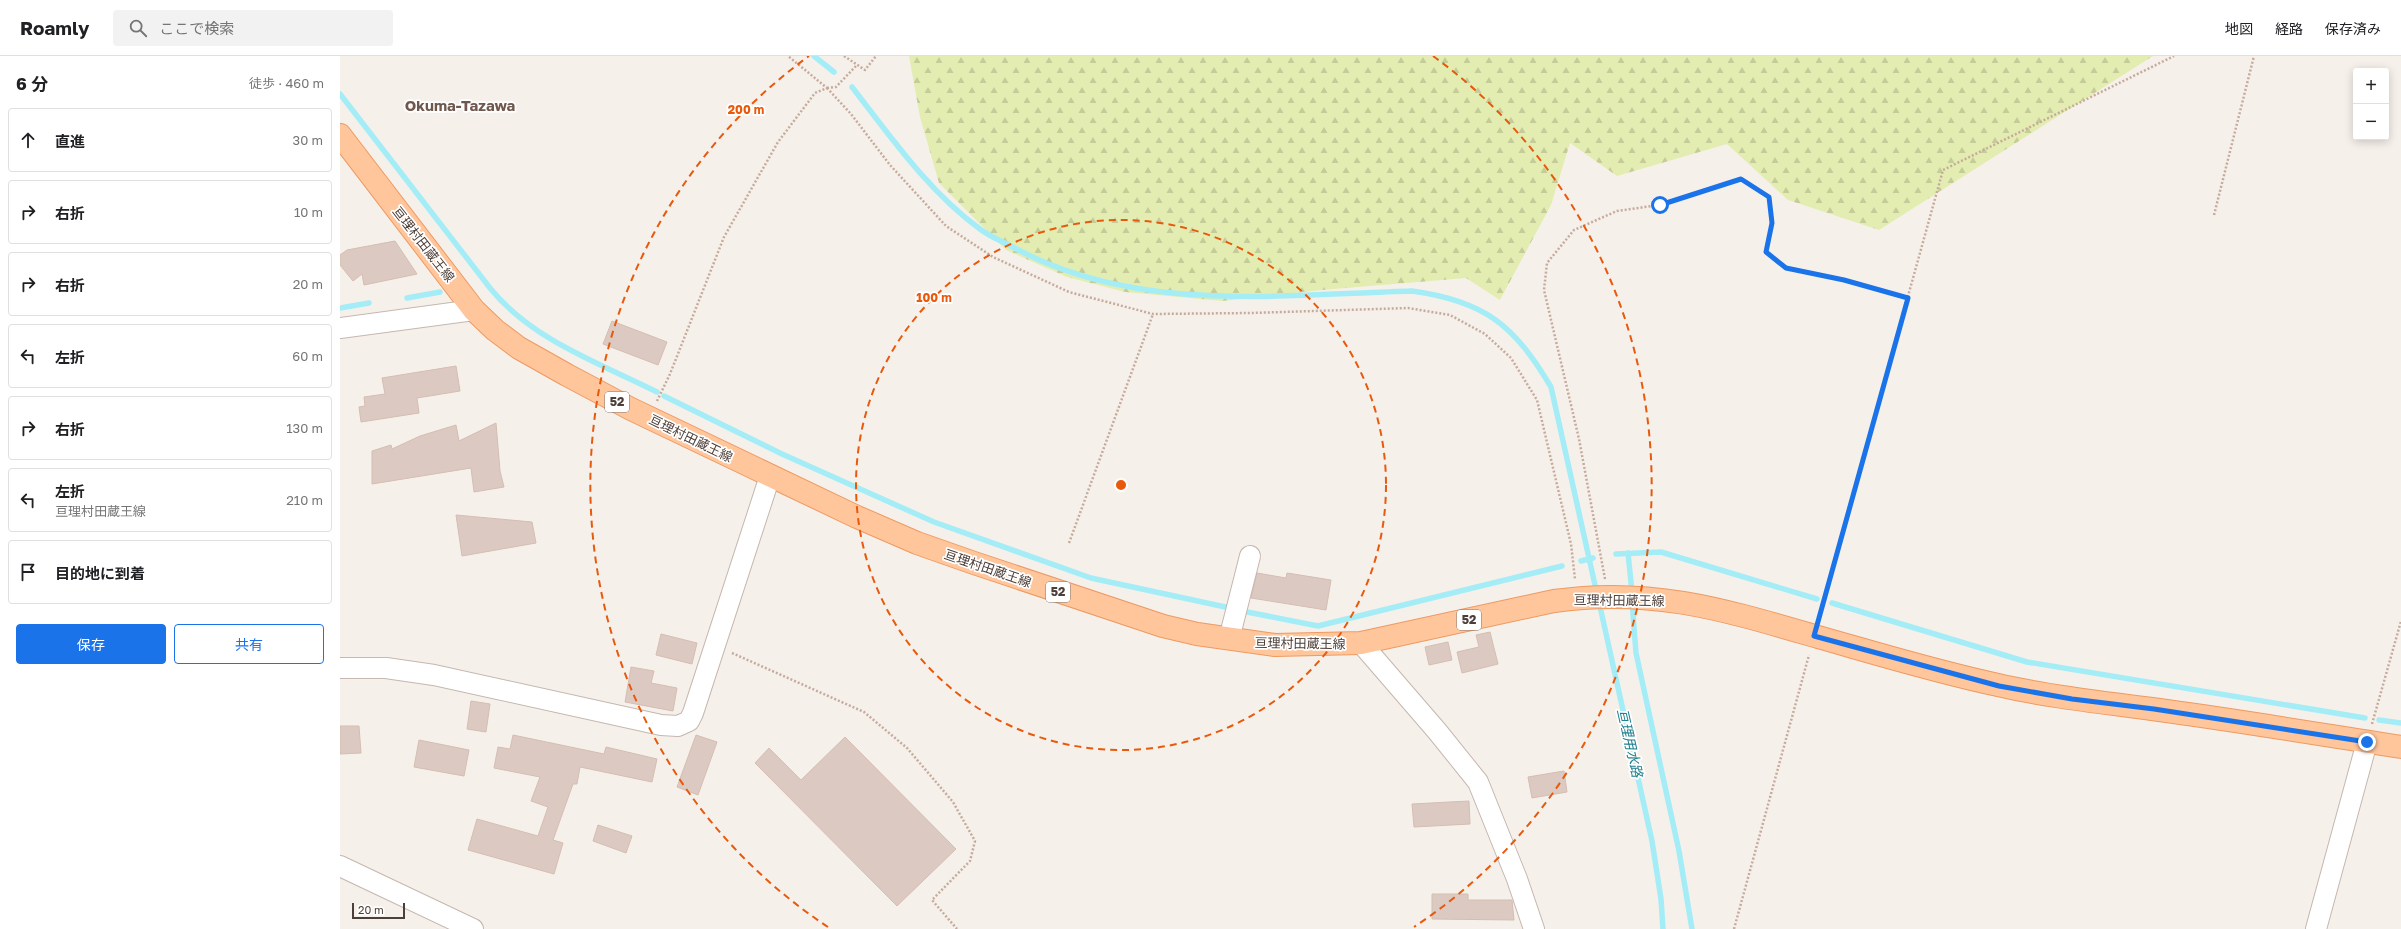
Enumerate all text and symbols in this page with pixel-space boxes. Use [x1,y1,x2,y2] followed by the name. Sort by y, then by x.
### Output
[113,10,393,46] search box
[20,16,89,39] text: Roamly
[127,17,149,39] icon: search
[159,19,234,37] text: ここで検索
[2225,20,2253,37] text: 地図
[2275,20,2303,37] text: 経路
[2325,20,2381,37] text: 保存済み
[2353,68,2389,140] map controls
[2353,68,2389,104] button: +
[16,73,48,94] text: 6 分
[249,75,324,91] text: 徒歩 · 460 m
[405,96,516,114] district label: Okuma-Tazawa
[728,102,764,117] text: 200 m
[2353,104,2389,140] button: −
[17,129,39,151] icon: ahead
[55,132,85,150] text: 直進
[293,132,323,148] text: 30 m
[1651,196,1669,214] route start
[17,201,39,223] icon: right
[390,203,458,285] street label: 亘理村田蔵王線
[55,204,85,222] text: 右折
[294,204,323,220] text: 10 m
[17,273,39,295] icon: right
[55,276,85,294] text: 右折
[293,276,323,292] text: 20 m
[916,290,952,305] text: 100 m
[17,345,39,367] icon: left
[55,348,85,366] text: 左折
[292,348,323,364] text: 60 m
[605,392,629,412] road number: 52
[647,411,735,465] street label: 亘理村田蔵王線
[17,417,39,439] icon: right
[55,420,85,438] text: 右折
[286,420,323,436] text: 130 m
[1114,478,1128,492] centre of rings
[55,482,85,500] text: 左折
[17,489,39,511] icon: left
[286,492,323,508] text: 210 m
[55,503,146,519] text: 亘理村田蔵王線
[942,546,1034,590] street label: 亘理村田蔵王線
[17,561,39,583] icon: arrive
[55,564,145,582] text: 目的地に到着
[1046,582,1070,602] road number: 52
[1573,591,1665,609] street label: 亘理村田蔵王線
[1457,610,1481,630] road number: 52
[16,624,166,664] button: 保存
[174,624,324,664] button: 共有
[1254,634,1346,652] street label: 亘理村田蔵王線
[1614,707,1647,780] water label: 亘理用水路
[2358,733,2376,751] route end
[352,901,405,920] scale bar
[358,903,384,916] text: 20 m

